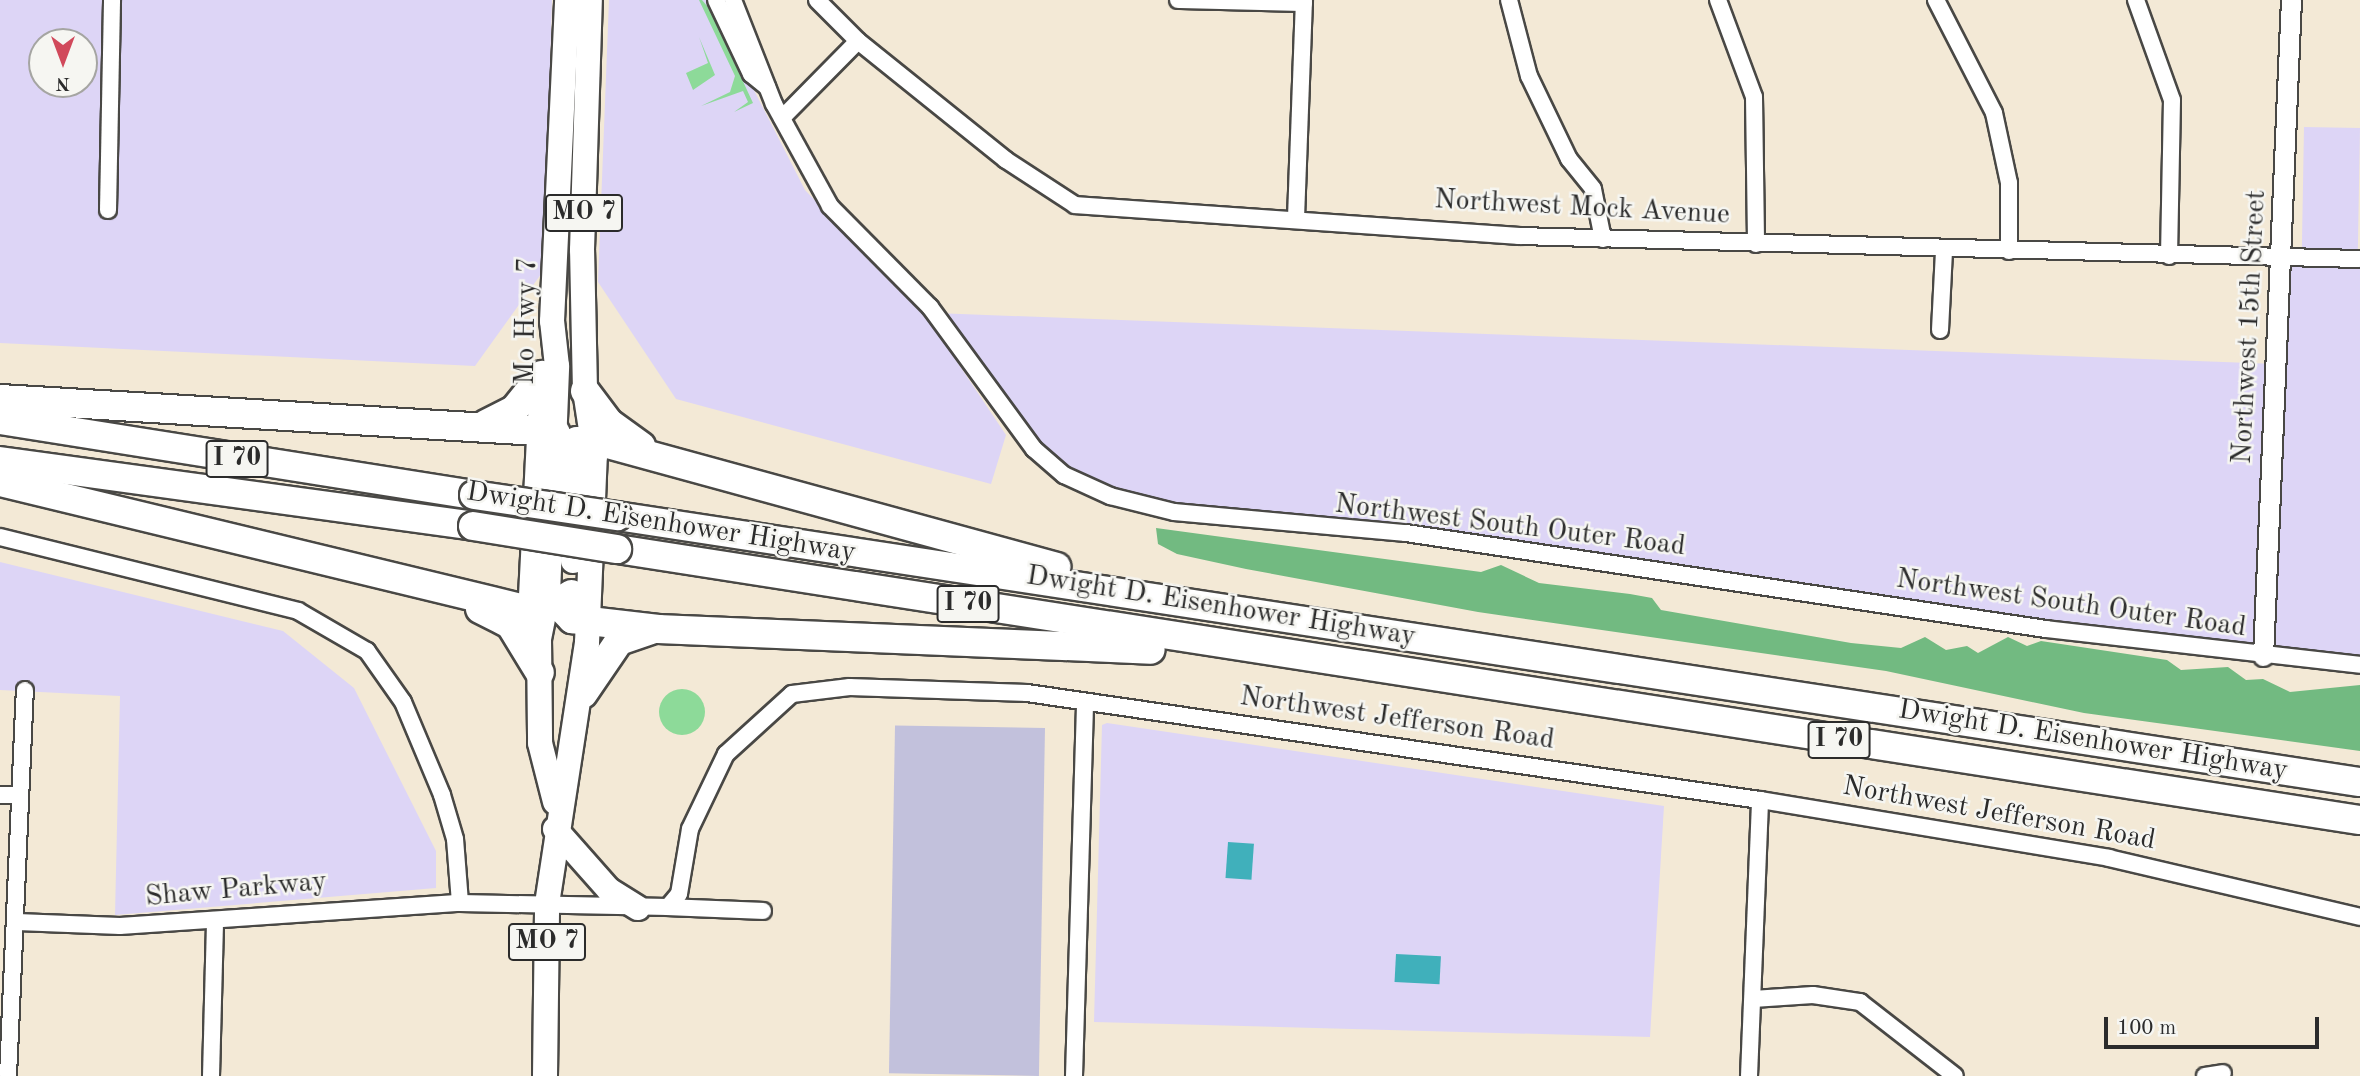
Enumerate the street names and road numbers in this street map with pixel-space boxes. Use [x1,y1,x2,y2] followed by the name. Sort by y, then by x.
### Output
[1433,183,1731,233] street label: Northwest Mock Avenue
[2226,189,2274,465] street label: Northwest 15th Street
[544,190,624,235] road number: MO 7
[509,257,545,385] street label: Mo Hwy 7
[205,436,268,481] road number: I 70
[464,476,858,570] street label: Dwight D. Eisenhower Highway
[1333,488,1687,564] street label: Northwest South Outer Road
[1024,560,1418,654] street label: Dwight D. Eisenhower Highway
[1894,563,2248,645] street label: Northwest South Outer Road
[936,582,1000,626] road number: I 70
[1238,680,1556,758] street label: Northwest Jefferson Road
[1896,694,2290,788] street label: Dwight D. Eisenhower Highway
[1808,718,1870,762] road number: I 70
[1840,770,2158,858] street label: Northwest Jefferson Road
[144,865,328,915] street label: Shaw Parkway
[507,920,587,965] road number: MO 7

